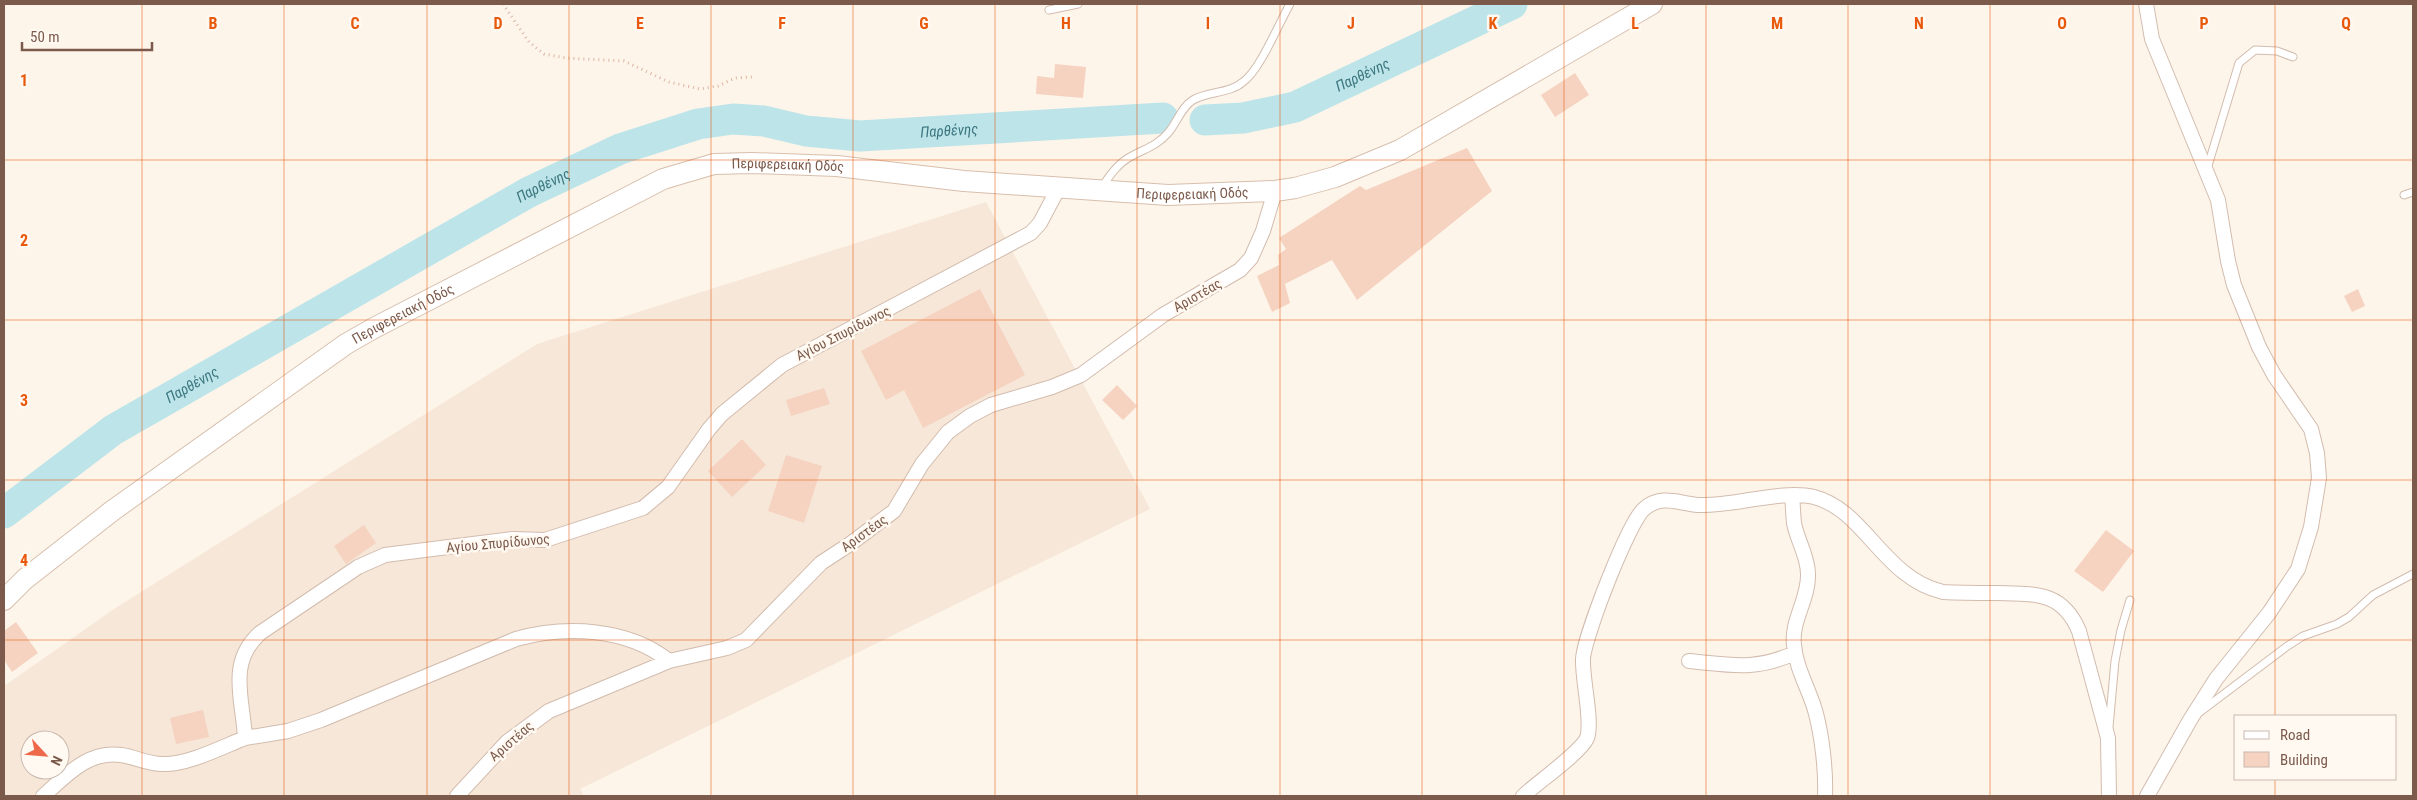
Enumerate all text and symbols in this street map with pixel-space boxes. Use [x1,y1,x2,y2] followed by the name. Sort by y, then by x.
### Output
[209,14,218,33] text: B
[350,14,360,33] text: C
[493,14,503,33] text: D
[636,14,644,33] text: E
[778,14,786,33] text: F
[919,14,929,33] text: G
[1061,14,1071,33] text: H
[1206,14,1210,33] text: I
[1347,14,1355,33] text: J
[1489,14,1498,33] text: K
[1631,14,1639,33] text: L
[1771,14,1783,33] text: M
[1914,14,1924,33] text: N
[2057,14,2067,33] text: O
[2199,14,2209,33] text: P
[2341,14,2351,33] text: Q
[22,20,152,52] scale bar
[30,28,60,46] text: 50 m
[1333,54,1393,95] water label: Παρθένης
[20,71,28,90] text: 1
[920,120,979,141] water label: Παρθένης
[731,155,845,175] street label: Περιφερειακή Οδός
[513,165,573,206] water label: Παρθένης
[1136,184,1249,204] street label: Περιφερειακή Οδός
[20,231,28,250] text: 2
[1170,275,1224,315] street label: Αριστέας
[349,280,456,347] street label: Περιφερειακή Οδός
[793,302,893,364] street label: Αγίου Σπυρίδωνος
[162,363,222,407] water label: Παρθένης
[20,391,28,410] text: 3
[838,511,890,555] street label: Αριστέας
[446,531,550,555] street label: Αγίου Σπυρίδωνος
[20,551,28,570] text: 4
[2234,715,2397,780] legend
[486,718,536,764] street label: Αριστέας
[2280,726,2310,744] text: Road
[20,730,70,780] north arrow
[2280,751,2328,769] text: Building
[48,753,66,768] text: N

